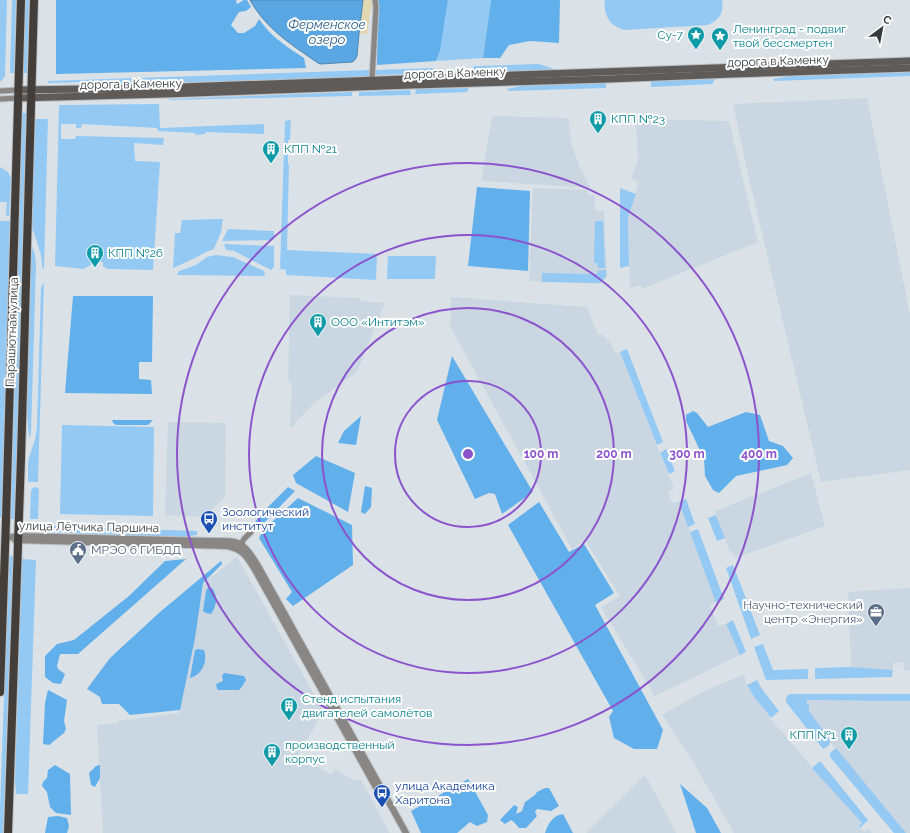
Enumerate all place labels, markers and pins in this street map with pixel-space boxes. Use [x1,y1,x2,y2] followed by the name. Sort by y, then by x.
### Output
[733,22,846,50] place label: Ленинград - подвиг твой бессмертен
[686,25,706,50] place icon: Су-7
[710,26,730,51] place icon: Ленинград - подвиг твой бессмертен
[657,28,684,42] place label: Су-7
[588,109,608,134] building icon: КПП №23
[611,112,665,126] place label: КПП №23
[261,139,281,164] building icon: КПП №21
[284,142,337,156] place label: КПП №21
[85,243,105,268] building icon: КПП №26
[108,246,163,260] place label: КПП №26
[308,312,328,337] building icon: ООО «Интитэм»
[331,315,425,329] place label: ООО «Интитэм»
[461,447,475,461] centre of rings
[222,505,309,533] place label: Зоологический институт
[199,509,219,534] bus stop icon: Зоологический институт
[68,540,88,565] public building icon: МРЭО 6 ГИБДД
[91,543,181,557] place label: МРЭО 6 ГИБДД
[743,598,863,626] place label: Научно-технический центр «Энергия»
[866,602,886,627] office icon: Научно-технический центр «Энергия»
[302,692,432,720] place label: Стенд испытания двигателей самолётов
[279,696,299,721] building icon: Стенд испытания двигателей самолётов
[839,725,859,750] building icon: КПП №1
[789,728,836,742] place label: КПП №1
[285,738,395,766] place label: производственный корпус
[262,742,282,767] building icon: производственный корпус
[395,779,495,807] place label: улица Академика Харитона
[372,783,392,808] bus stop icon: улица Академика Харитона

